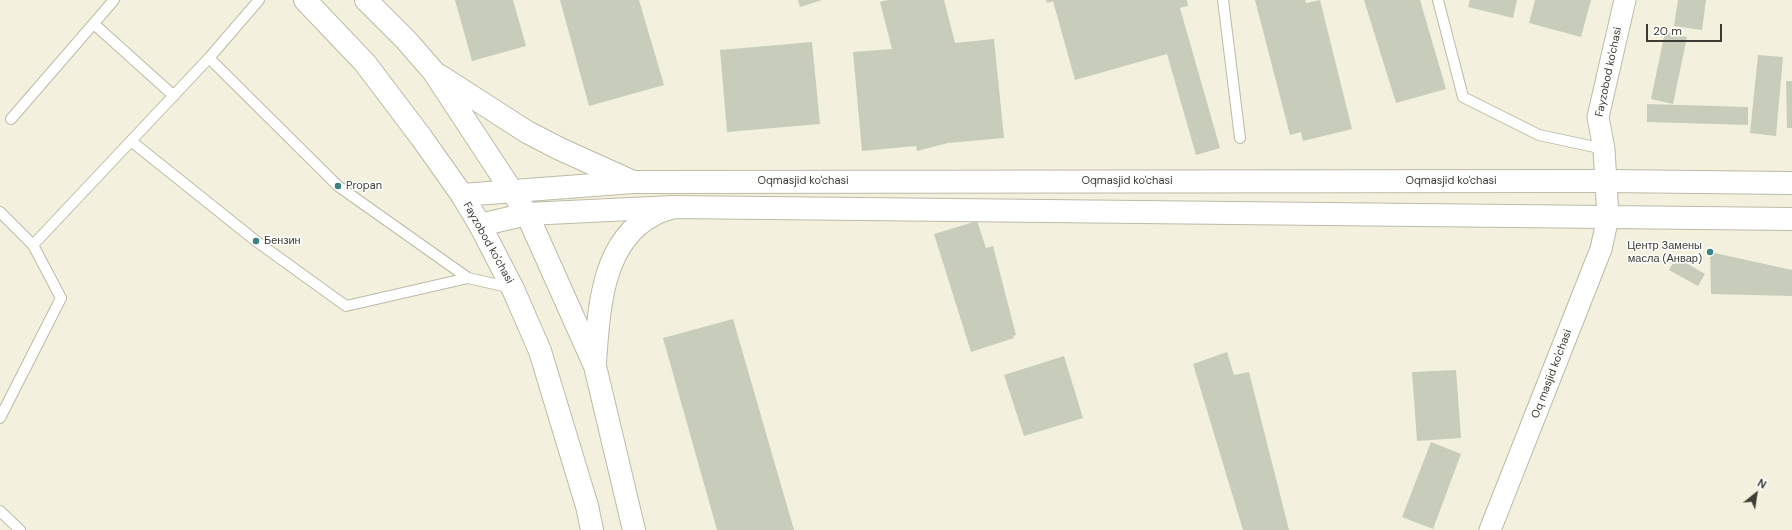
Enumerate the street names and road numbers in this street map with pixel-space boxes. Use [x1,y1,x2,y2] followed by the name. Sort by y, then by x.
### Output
[1593,26,1625,118] street label: Fayzobod ko'chasi
[757,174,849,188] street label: Oqmasjid ko'chasi
[1081,174,1173,188] street label: Oqmasjid ko'chasi
[1405,174,1497,188] street label: Oqmasjid ko'chasi
[460,200,516,286] street label: Fayzobod ko'chasi
[1529,328,1575,420] street label: Oq masjid ko'chasi

